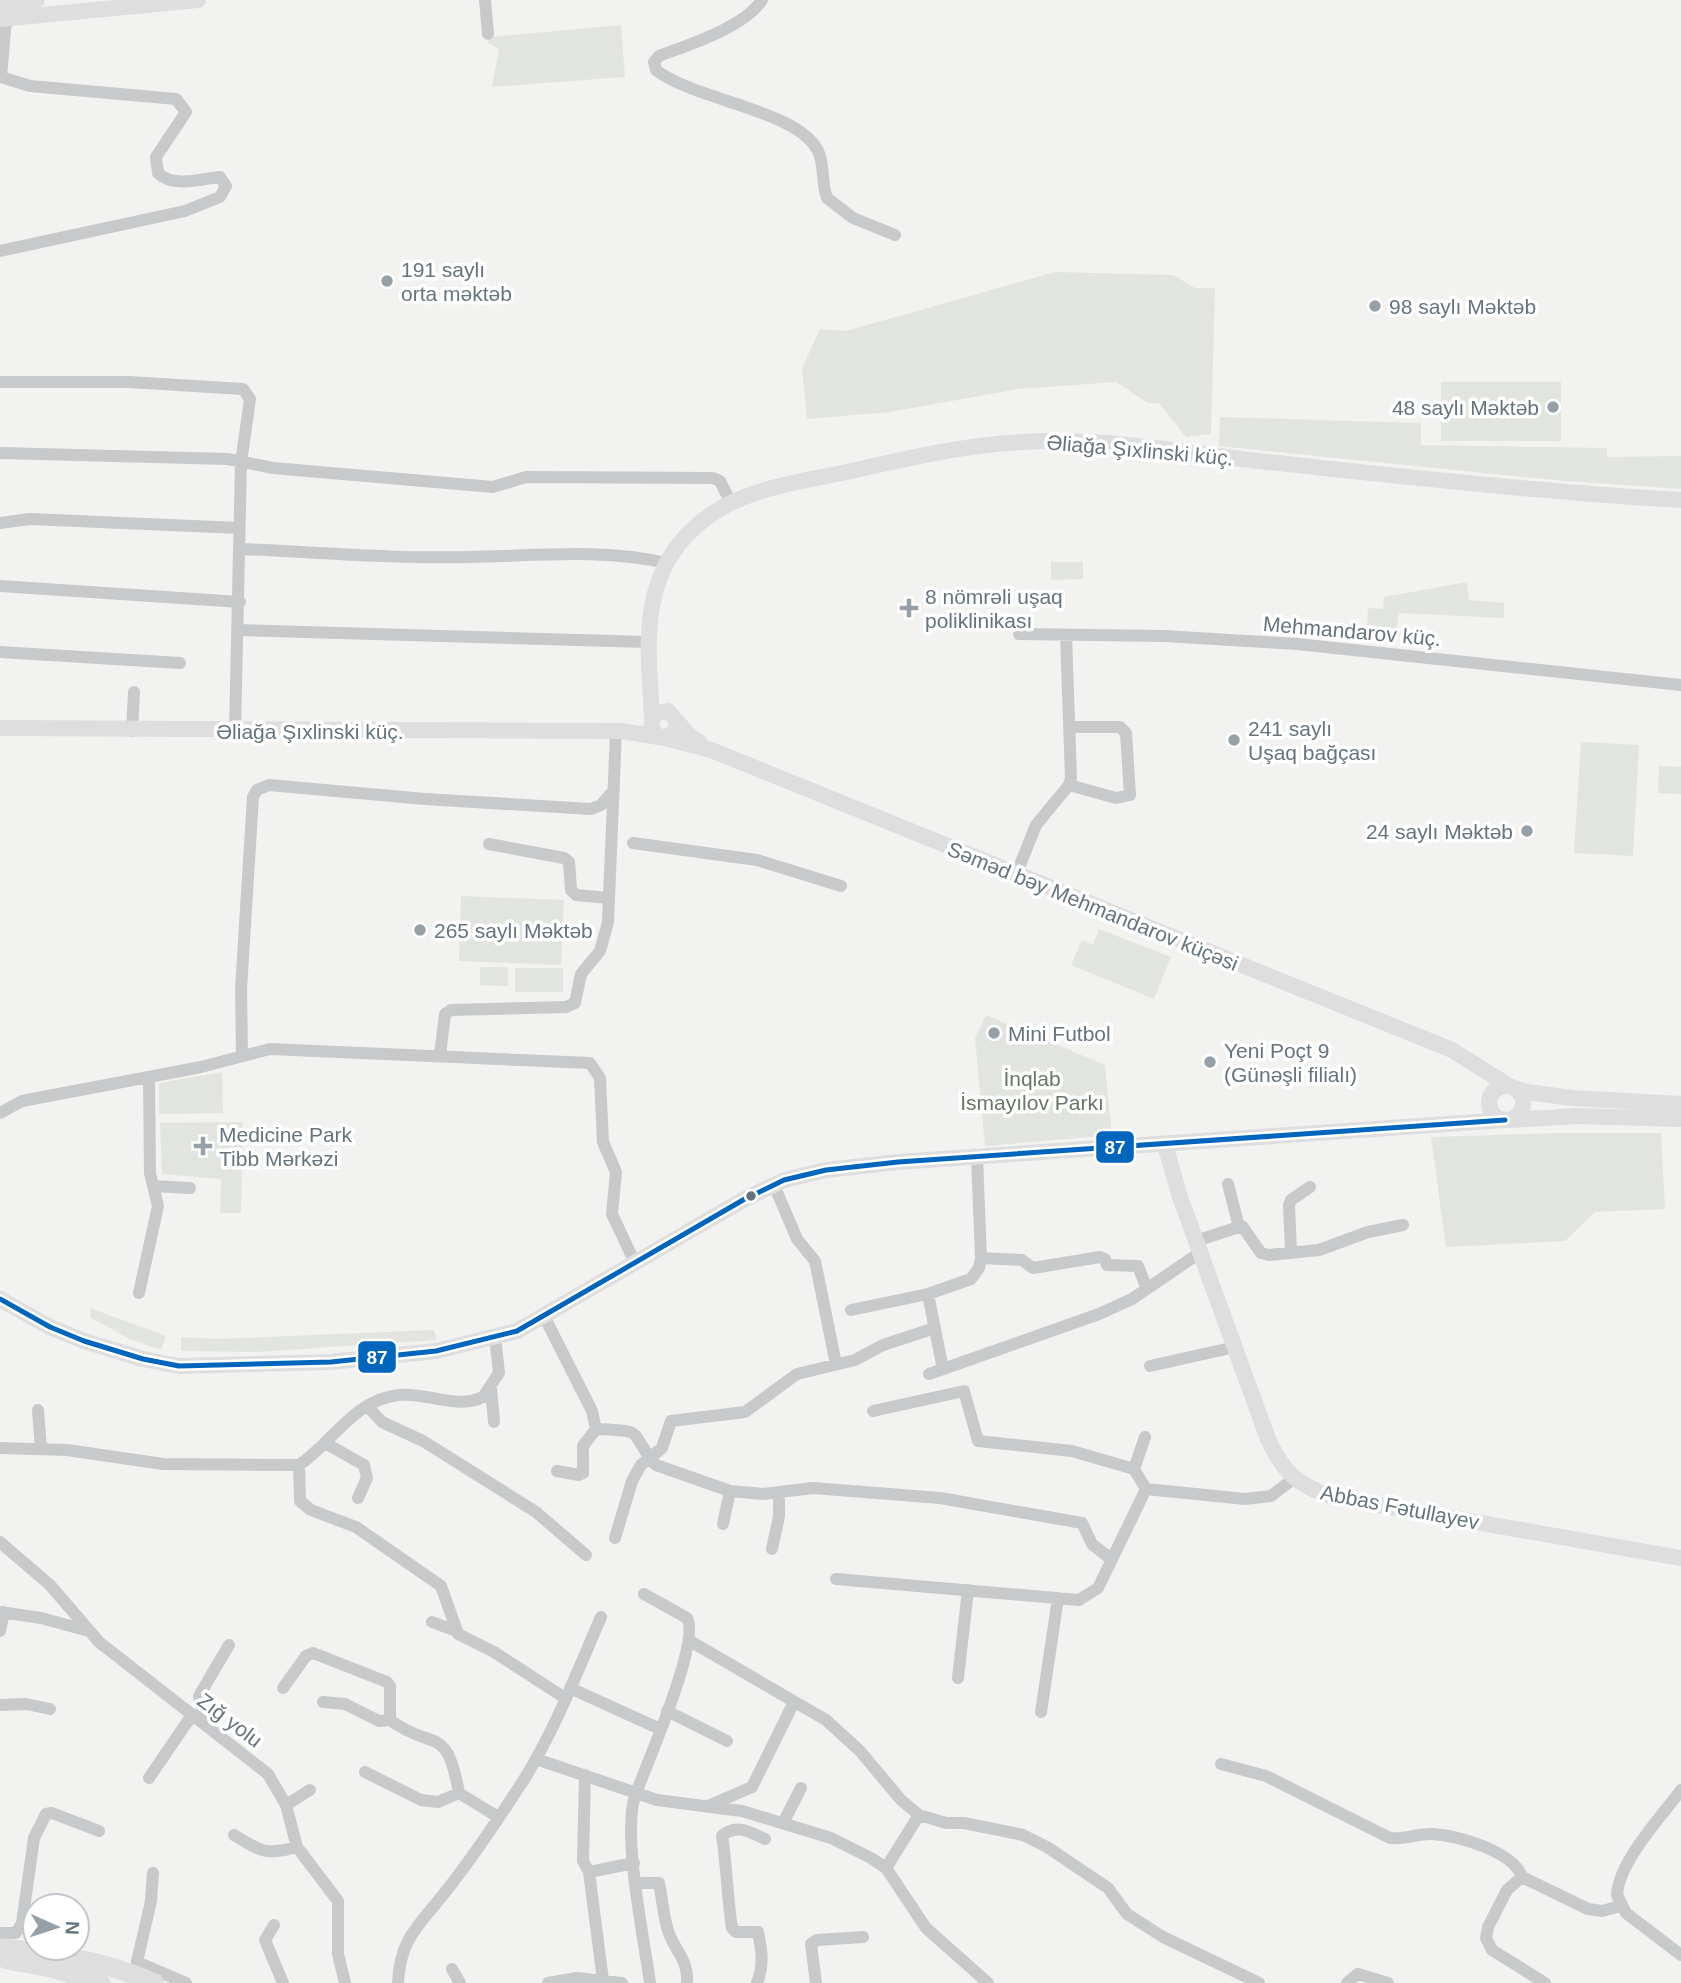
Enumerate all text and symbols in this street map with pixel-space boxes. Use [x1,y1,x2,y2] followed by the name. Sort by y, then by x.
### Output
[401,258,512,305] place label: 191 saylı orta məktəb
[379,273,395,289] marker: 191 saylı orta məktəb
[1389,295,1536,318] place label: 98 saylı Məktəb
[1367,298,1383,314] marker: 98 saylı Məktəb
[1392,396,1539,419] place label: 48 saylı Məktəb
[1545,399,1561,415] marker: 48 saylı Məktəb
[1046,430,1234,470] street label: Əliağa Şıxlinski küç.
[925,585,1063,632] place label: 8 nömrəli uşaq poliklinikası
[899,598,919,618] marker: 8 nömrəli uşaq poliklinikası
[1262,612,1442,650] street label: Mehmandarov küç.
[1248,717,1376,764] place label: 241 saylı Uşaq bağçası
[216,720,404,743] street label: Əliağa Şıxlinski küç.
[1226,732,1242,748] marker: 241 saylı Uşaq bağçası
[1366,820,1513,843] place label: 24 saylı Məktəb
[1519,823,1535,839] marker: 24 saylı Məktəb
[944,837,1242,975] street label: Səməd bəy Mehmandarov küçəsi
[434,919,593,942] place label: 265 saylı Məktəb
[412,922,428,938] marker: 265 saylı Məktəb
[1008,1022,1111,1045] place label: Mini Futbol
[986,1025,1002,1041] marker: Mini Futbol
[1224,1039,1357,1086] place label: Yeni Poçt 9 (Günəşli filialı)
[1202,1054,1218,1070] marker: Yeni Poçt 9 (Günəşli filialı)
[960,1067,1104,1114] park label: İnqlab İsmayılov Parkı
[219,1123,353,1170] place label: Medicine Park Tibb Mərkəzi
[1095,1130,1135,1164] line badge: 87
[193,1136,213,1156] marker: Medicine Park Tibb Mərkəzi
[1104,1137,1126,1158] text: 87
[744,1189,758,1203] unlabelled marker
[357,1340,397,1374] line badge: 87
[366,1347,388,1368] text: 87
[1319,1480,1482,1534] street label: Abbas Fətullayev
[193,1688,267,1752] street label: Zığ yolu
[21,1892,91,1962] north arrow
[62,1920,83,1935] text: N

